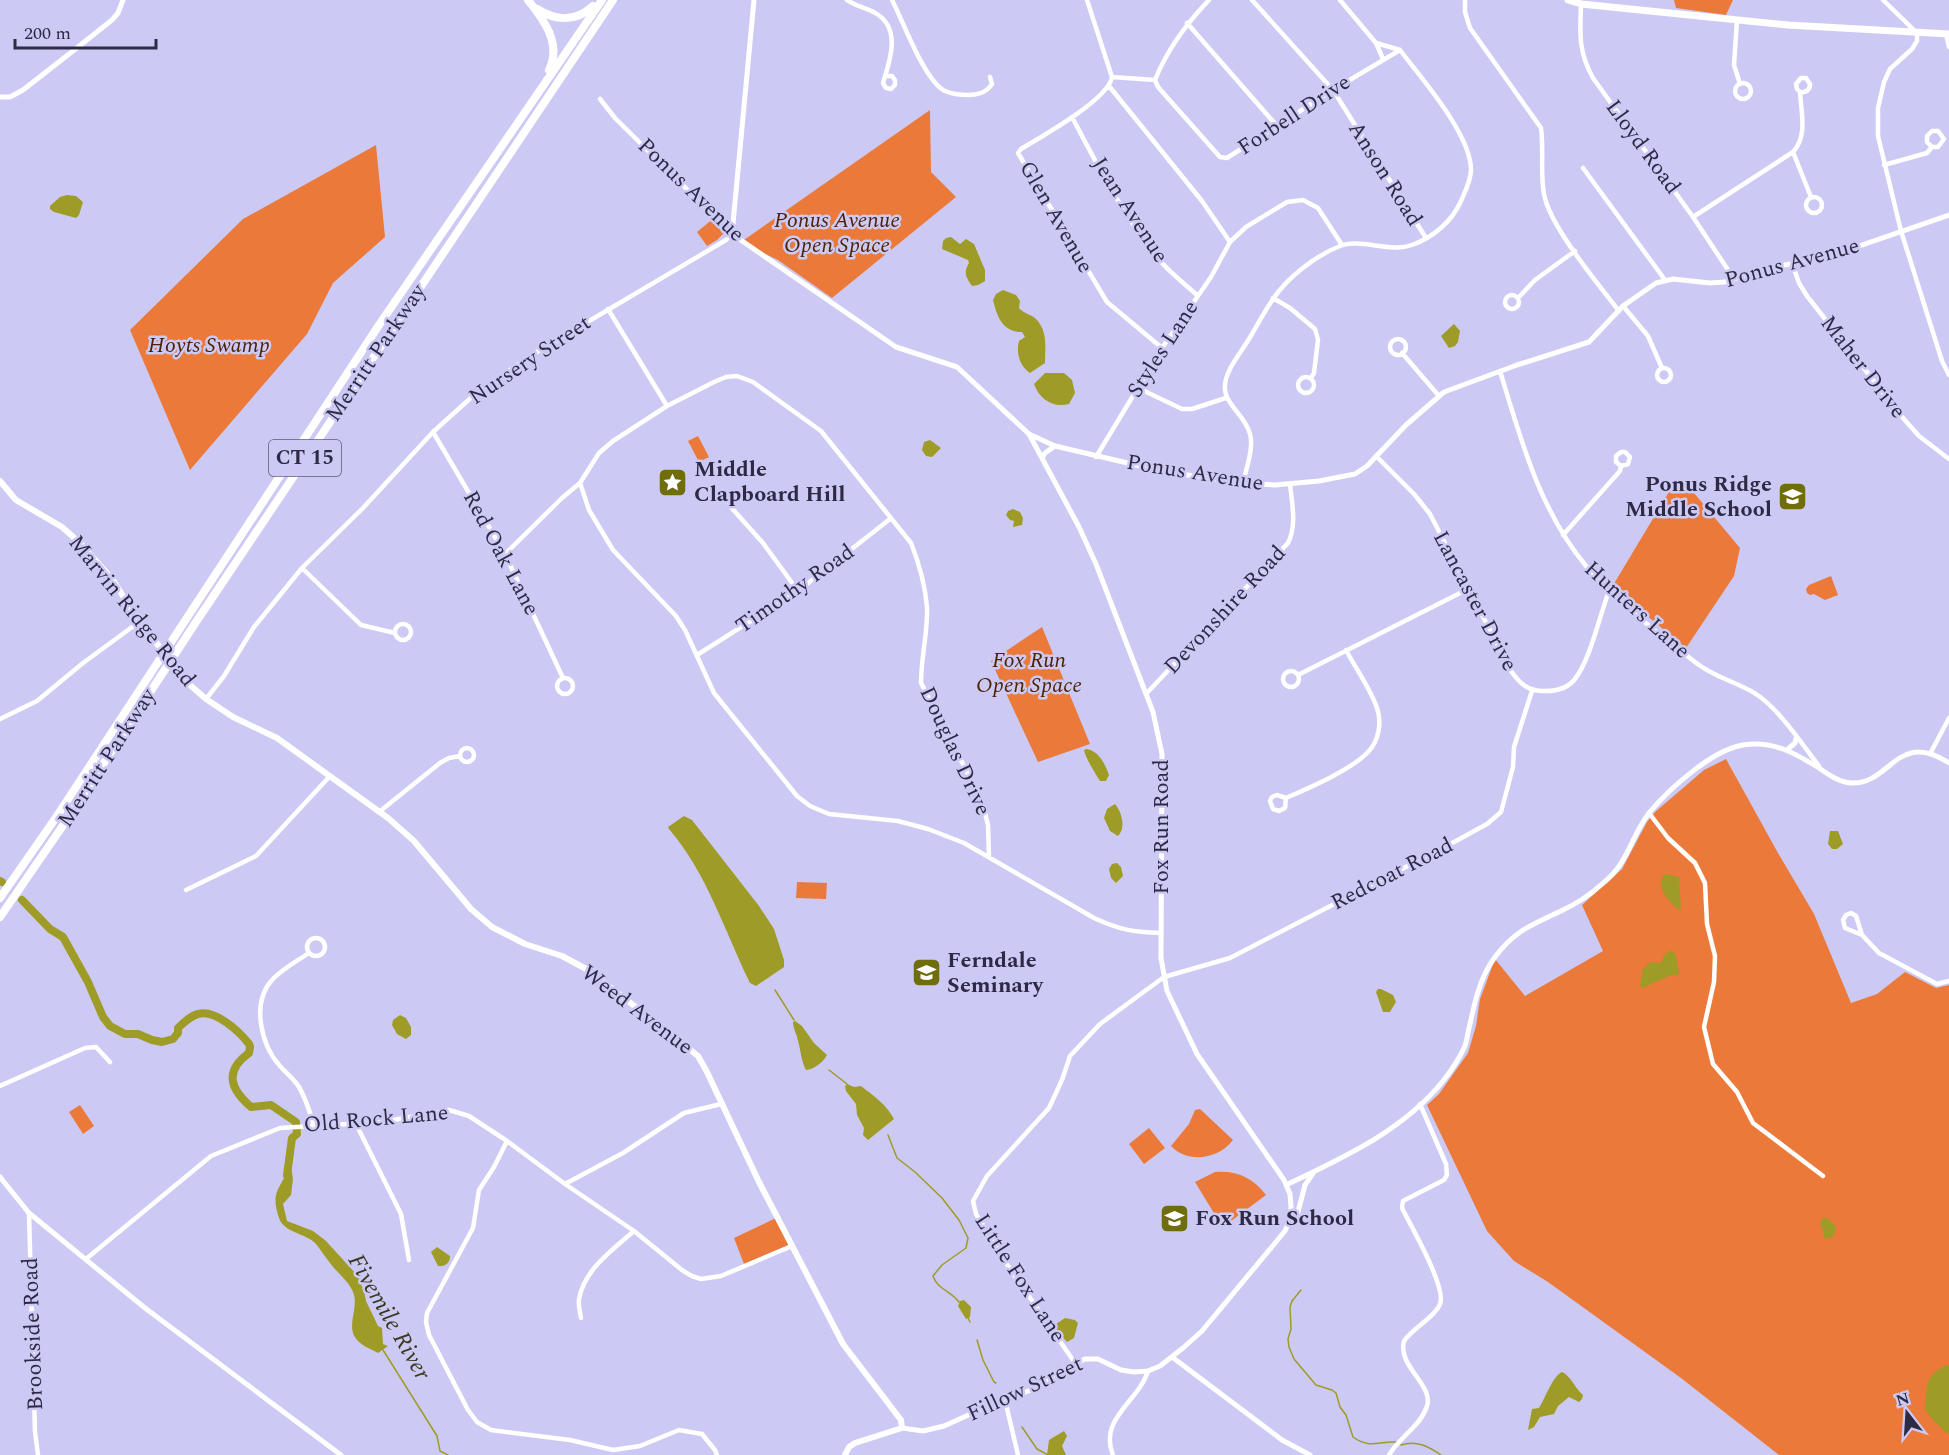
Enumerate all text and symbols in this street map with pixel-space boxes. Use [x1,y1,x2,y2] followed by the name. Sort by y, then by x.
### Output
[15,12,156,50] scale bar
[24,20,71,47] text: 200 m
[1231,66,1357,164] street label: Forbell Drive
[1597,93,1689,201] street label: Lloyd Road
[1340,115,1430,233] street label: Anson Road
[630,130,752,250] street label: Ponus Avenue
[1083,150,1177,270] street label: Jean Avenue
[1010,155,1102,279] street label: Glen Avenue
[774,204,900,262] park label: Ponus Avenue Open Space
[1721,229,1863,297] street label: Ponus Avenue
[317,276,435,429] street label: Merritt Parkway
[1119,294,1207,404] street label: Styles Lane
[462,307,598,413] street label: Nursery Street
[1812,308,1914,426] street label: Maher Drive
[148,329,270,362] park label: Hoyts Swamp
[269,440,341,476] road number: CT 15
[1124,446,1266,500] street label: Ponus Avenue
[694,453,845,511] place label: Middle Clapboard Hill
[657,466,689,498] place icon: Middle Clapboard Hill
[1625,468,1772,526] place label: Ponus Ridge Middle School
[1777,481,1809,513] school or university icon: Ponus Ridge Middle School
[454,485,548,621] street label: Red Oak Lane
[1424,525,1526,677] street label: Lancaster Drive
[60,528,204,694] street label: Marvin Ridge Road
[729,536,861,642] street label: Timothy Road
[1156,538,1294,682] street label: Devonshire Road
[1576,553,1698,667] street label: Hunters Lane
[976,644,1082,702] park label: Fox Run Open Space
[50,681,165,834] street label: Merritt Parkway
[911,681,999,821] street label: Douglas Drive
[1145,759,1178,895] street label: Fox Run Road
[1325,829,1459,919] street label: Redcoat Road
[947,944,1044,1002] place label: Ferndale Seminary
[574,957,700,1063] street label: Weed Avenue
[910,957,942,989] school or university icon: Ferndale Seminary
[302,1096,450,1142] street label: Old Rock Lane
[1158,1202,1190,1234] school or university icon: Fox Run School
[1195,1202,1354,1235] place label: Fox Run School
[966,1207,1074,1349] street label: Little Fox Lane
[338,1247,440,1388] water label: Fivemile River
[14,1257,52,1411] street label: Brookside Road
[961,1348,1089,1430] street label: Fillow Street
[1877,1383,1937,1443] north arrow
[1893,1386,1913,1413] text: N

